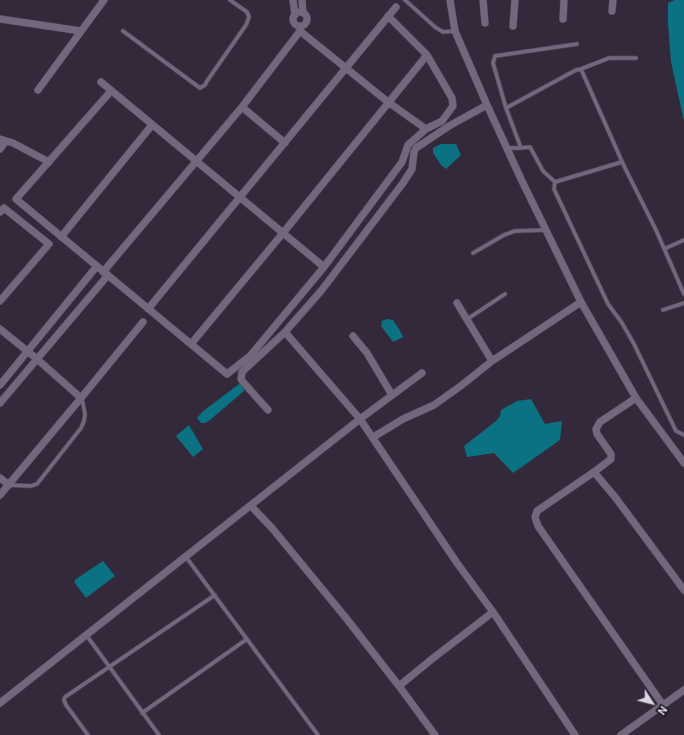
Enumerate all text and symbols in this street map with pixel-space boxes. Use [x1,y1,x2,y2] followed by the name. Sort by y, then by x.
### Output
[632,683,672,723] north arrow
[655,703,670,717] text: N

